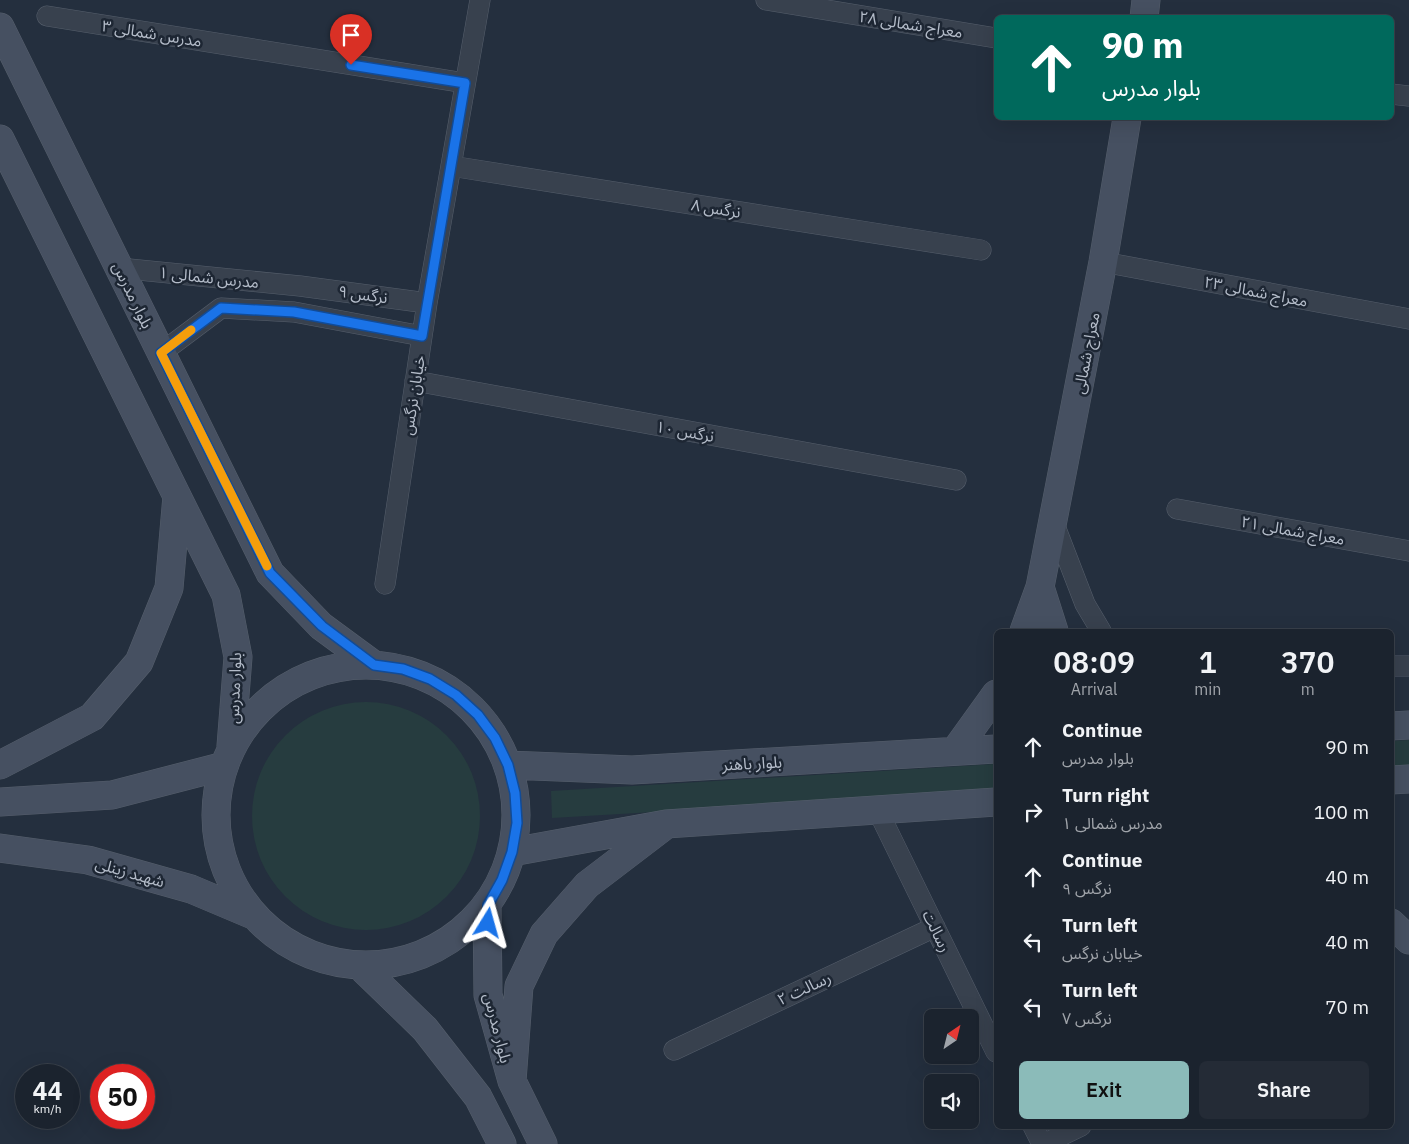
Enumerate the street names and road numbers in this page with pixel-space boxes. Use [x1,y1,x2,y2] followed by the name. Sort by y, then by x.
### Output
[857,6,964,45] street label: معراج شمالی ۲۸
[101,15,203,51] street label: مدرس شمالی ۳
[690,194,742,222] street label: نرگس ۸
[108,258,158,332] street label: بلوار مدرس
[158,262,260,292] street label: مدرس شمالی ۱
[1202,271,1309,314] street label: معراج شمالی ۲۳
[337,281,389,307] street label: نرگس ۹
[1068,310,1107,396] street label: معراج شمالی
[397,354,429,436] street label: خیابان نرگس
[654,416,716,446] street label: نرگس ۱۰
[1239,511,1346,552] street label: معراج شمالی ۲۱
[223,652,245,724] street label: بلوار مدرس
[720,751,783,775] street label: بلوار باهنر
[93,853,167,891] street label: شهید زینلی
[918,907,956,955] street label: رسالت
[774,967,834,1009] street label: رسالت ۲
[480,991,516,1065] street label: بلوار مدرس

